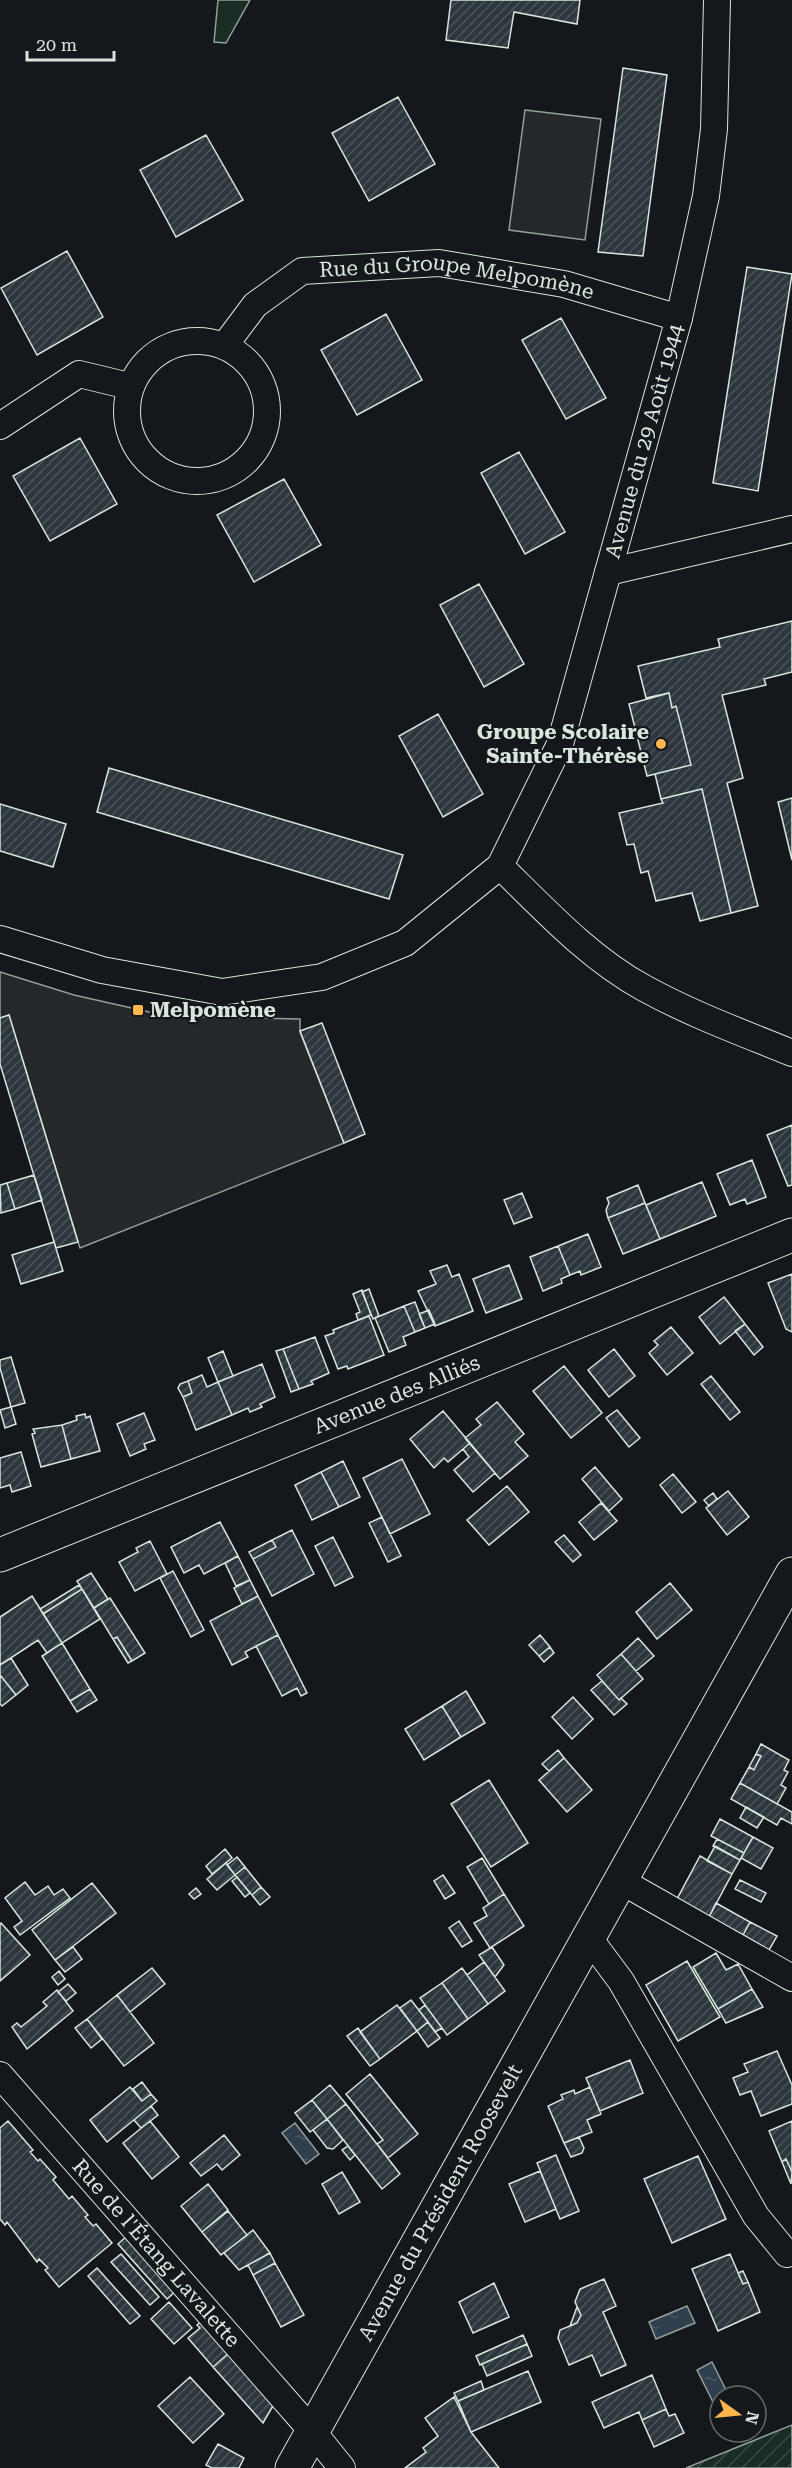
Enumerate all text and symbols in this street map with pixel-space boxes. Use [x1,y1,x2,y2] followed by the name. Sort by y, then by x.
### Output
[27,24,114,62] scale bar
[36,34,77,55] text: 20 m
[318,250,597,304] street label: Rue du Groupe Melpomène
[600,321,689,561] street label: Avenue du 29 Août 1944
[477,720,649,768] place label: Groupe Scolaire Sainte-Thérèse
[654,737,668,751] marker: Groupe Scolaire Sainte-Thérèse
[150,998,276,1022] place label: Melpomène
[131,1003,145,1017] marker: Melpomène
[310,1350,483,1439] street label: Avenue des Alliés
[353,2060,527,2345] street label: Avenue du Président Roosevelt
[67,2154,245,2352] street label: Rue de l'Étang Lavalette
[708,2384,768,2444] north arrow
[741,2409,763,2426] text: N

